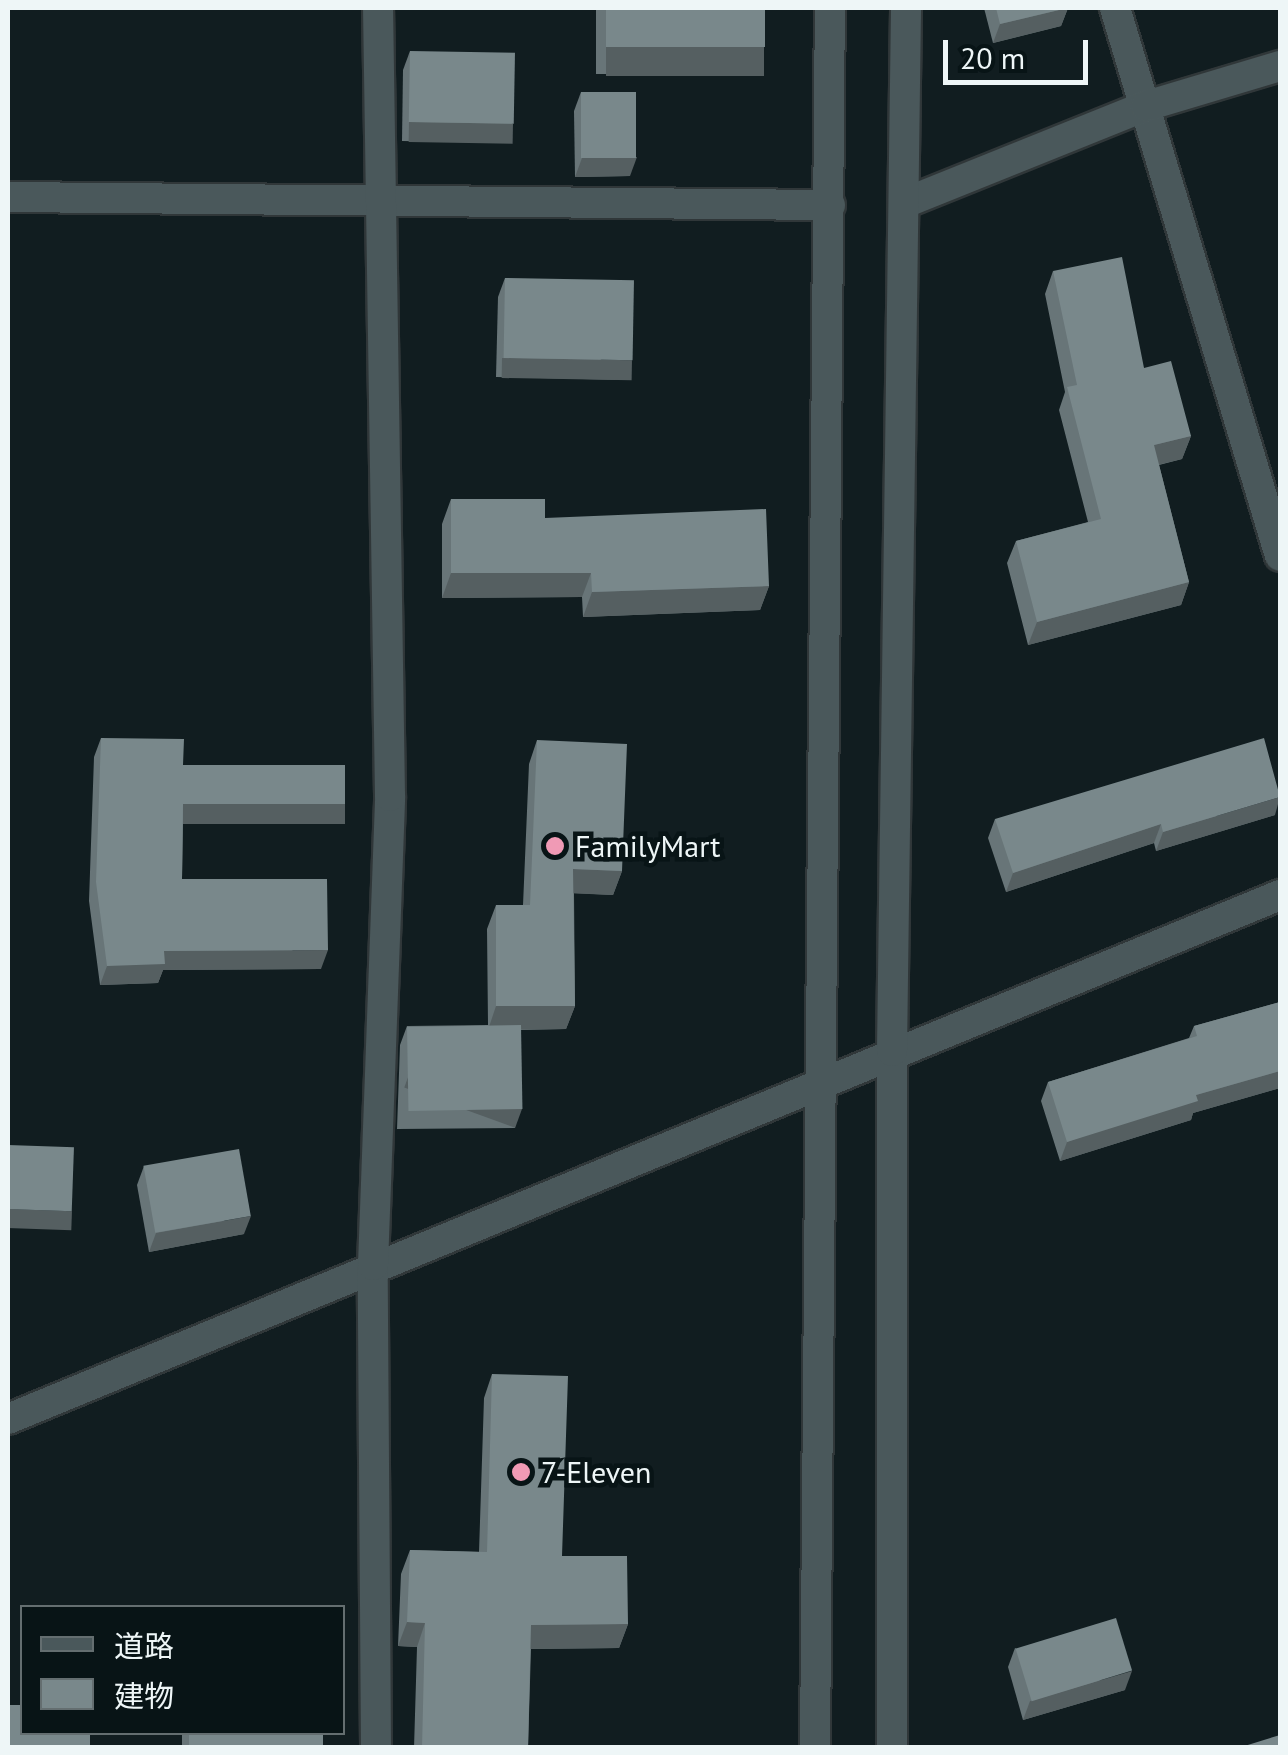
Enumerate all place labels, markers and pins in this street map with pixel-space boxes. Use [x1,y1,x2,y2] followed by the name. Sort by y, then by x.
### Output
[575,828,720,864] place label: FamilyMart
[544,835,566,857] marker: FamilyMart
[541,1454,651,1490] place label: 7-Eleven
[510,1461,532,1483] marker: 7-Eleven

